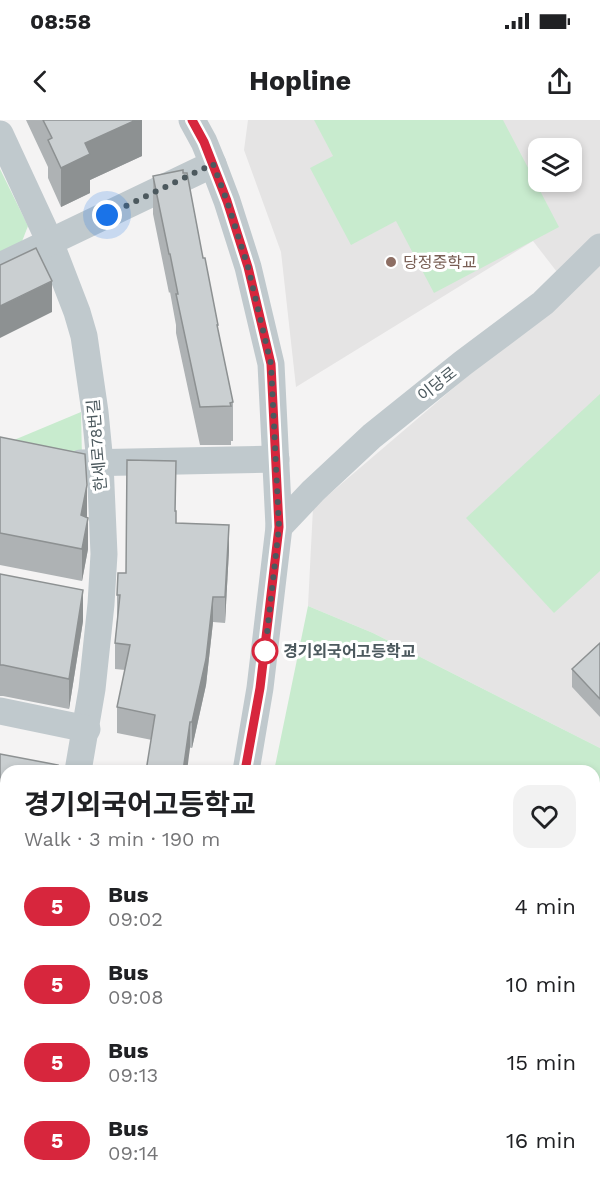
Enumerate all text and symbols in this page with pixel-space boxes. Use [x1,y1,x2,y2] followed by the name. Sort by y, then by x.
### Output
[30,9,91,34] text: 08:58
[24,65,57,98] icon: back
[249,65,351,97] text: Hopline
[543,65,576,98] icon: share
[528,138,582,192] map controls
[528,138,582,192] button: layers
[92,200,122,230] your location
[403,253,477,272] place label: 당정중학교
[384,255,398,269] marker: 당정중학교
[414,363,460,405] street label: 이당로
[84,398,110,492] street label: 한세로78번길
[252,638,278,664] marker: 경기외국어고등학교
[283,642,416,661] place label: 경기외국어고등학교
[513,785,576,848] button: heart
[24,788,256,821] text: 경기외국어고등학교
[24,827,220,851] text: Walk · 3 min · 190 m
[108,882,148,907] text: Bus
[51,894,63,919] text: 5
[515,894,576,919] text: 4 min
[108,907,163,931] text: 09:02
[108,960,148,985] text: Bus
[51,972,63,997] text: 5
[506,972,576,997] text: 10 min
[108,985,163,1009] text: 09:08
[108,1038,148,1063] text: Bus
[51,1050,63,1075] text: 5
[507,1050,576,1075] text: 15 min
[108,1063,158,1087] text: 09:13
[108,1116,148,1141] text: Bus
[51,1128,63,1153] text: 5
[506,1128,576,1153] text: 16 min
[108,1141,159,1165] text: 09:14

